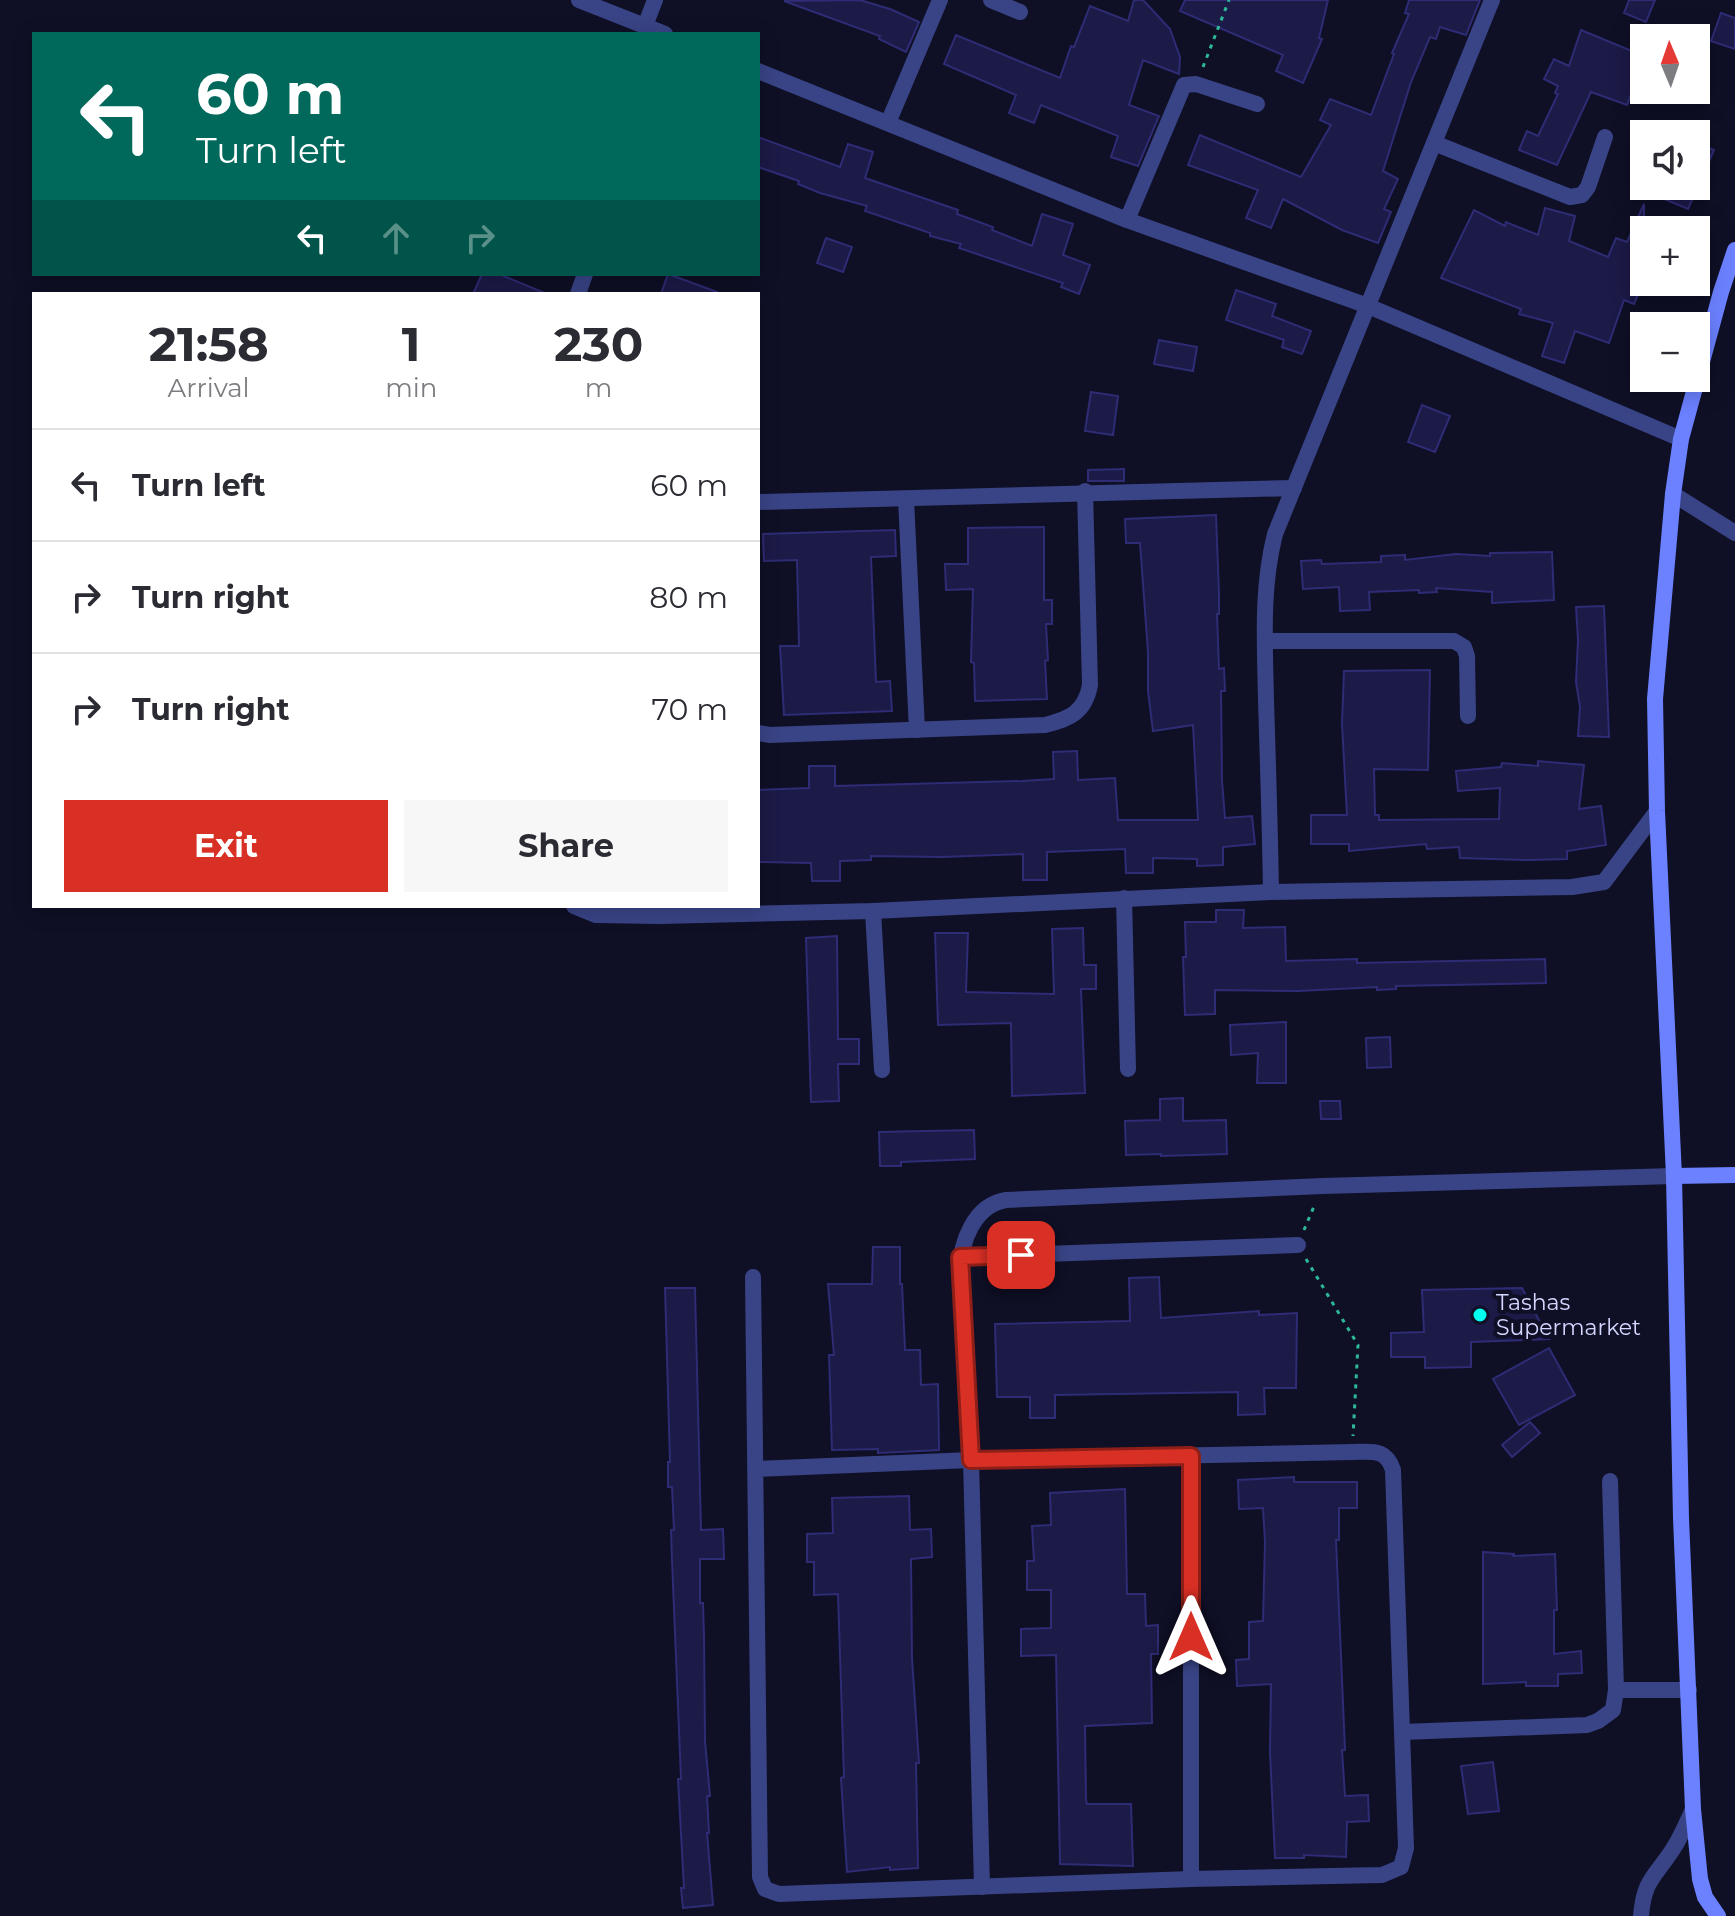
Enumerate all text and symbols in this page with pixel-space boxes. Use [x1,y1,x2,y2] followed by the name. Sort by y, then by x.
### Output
[1630,24,1710,104] north arrow
[1630,24,1710,392] map controls
[196,60,344,128] text: 60 m
[64,64,168,168] icon: left
[1630,120,1710,200] button: sound
[196,128,347,172] text: Turn left
[290,216,334,260] icon: left
[374,216,418,260] icon: ahead
[458,216,502,260] icon: right
[1630,216,1710,296] button: +
[1630,312,1710,392] button: −
[149,315,269,373] text: 21:58
[402,315,421,373] text: 1
[554,315,643,373] text: 230
[168,372,250,404] text: Arrival
[385,372,437,404] text: min
[585,372,612,404] text: m
[64,463,108,507] icon: left
[132,467,265,504] text: Turn left
[650,467,728,504] text: 60 m
[64,575,108,619] icon: right
[132,579,289,616] text: Turn right
[649,579,728,616] text: 80 m
[64,687,108,731] icon: right
[132,691,289,728] text: Turn right
[651,691,728,728] text: 70 m
[64,800,388,892] button: Exit
[404,800,728,892] button: Share
[987,1221,1055,1289] pin
[999,1233,1043,1277] icon: arrive
[1496,1289,1641,1341] place label: Tashas Supermarket
[1471,1306,1489,1324] marker: Tashas Supermarket
[1149,1595,1233,1679] position arrow

